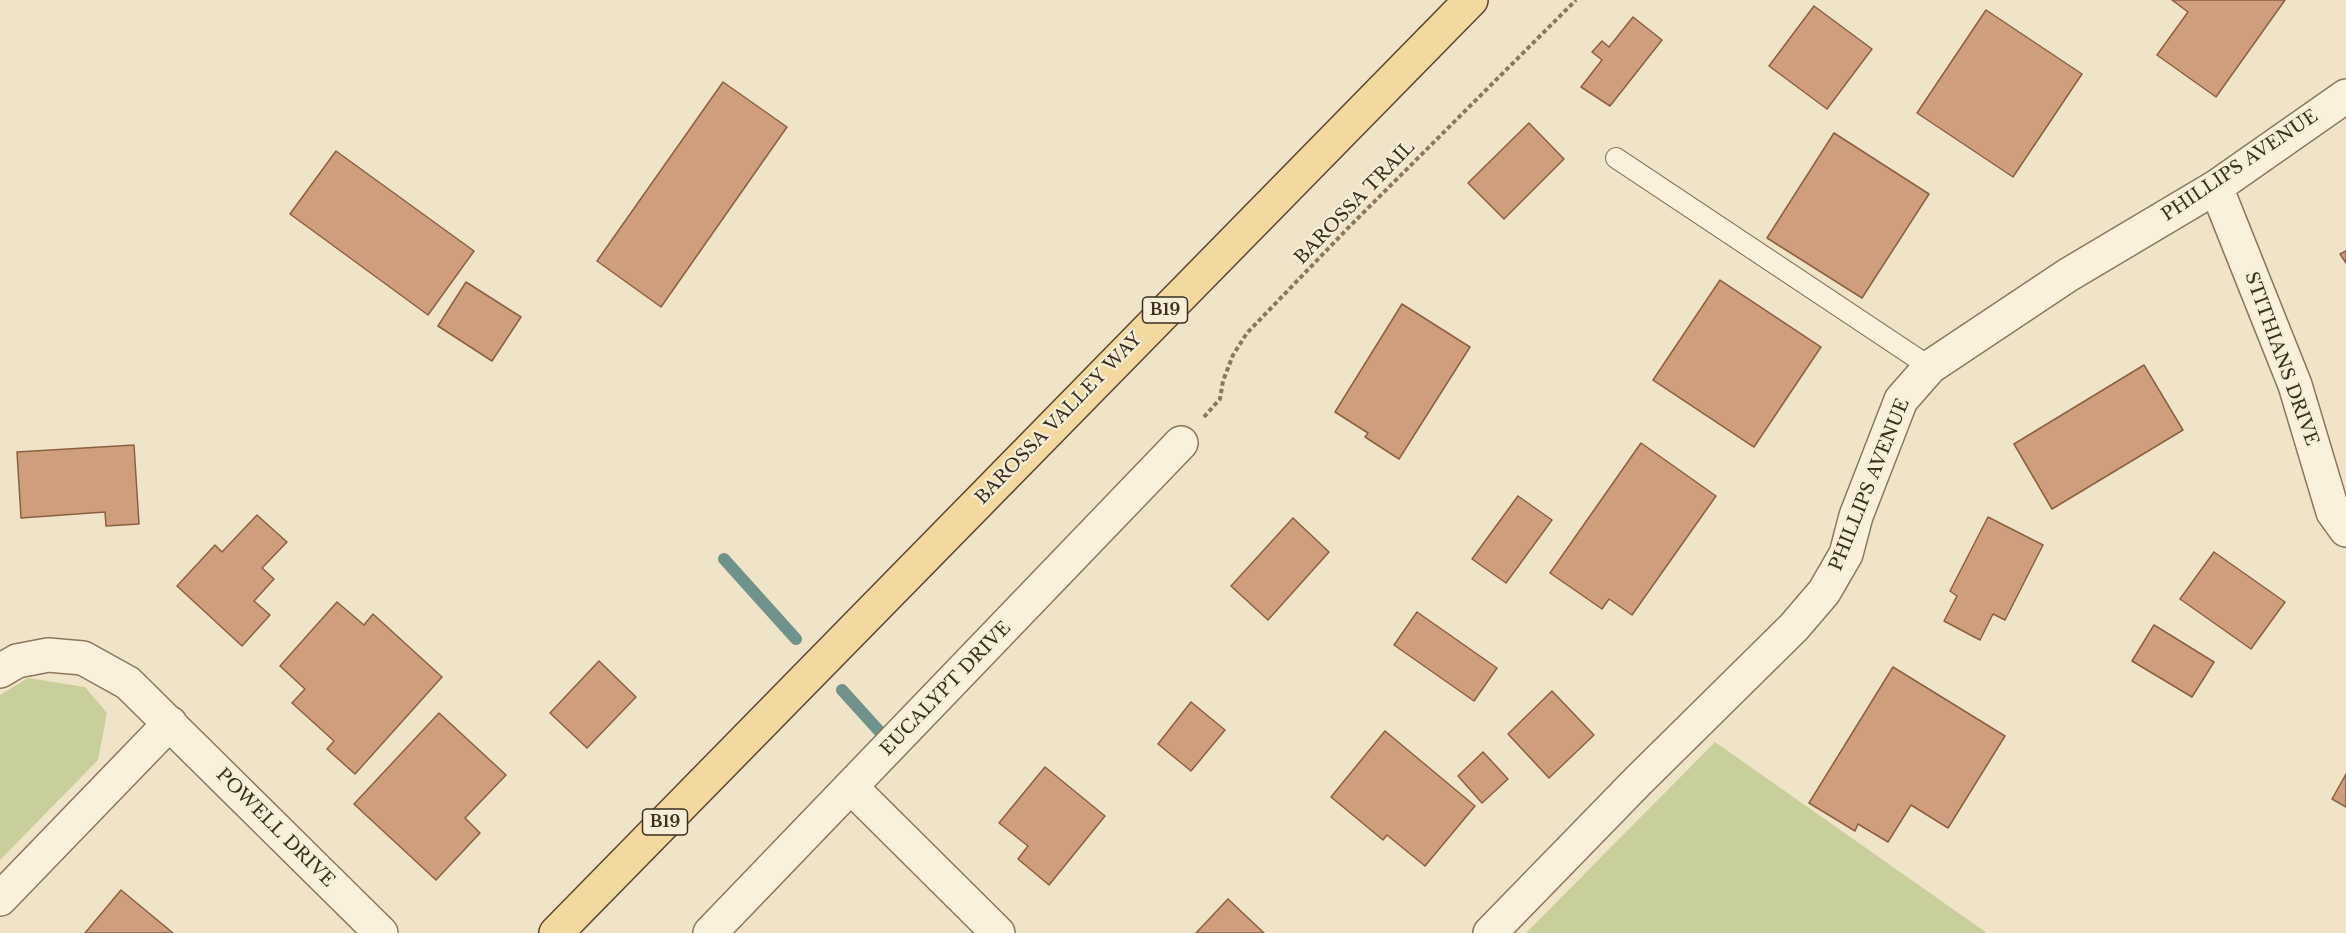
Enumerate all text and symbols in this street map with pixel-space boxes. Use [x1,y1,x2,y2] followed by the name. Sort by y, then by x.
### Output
[2158,106,2322,226] street label: PHILLIPS AVENUE
[1290,137,1420,269] street label: BAROSSA TRAIL
[2240,269,2322,449] street label: STITHIANS DRIVE
[1142,297,1188,323] road number: B19
[971,329,1147,509] street label: BAROSSA VALLEY WAY
[1826,396,1914,574] street label: PHILLIPS AVENUE
[876,617,1016,761] street label: EUCALYPT DRIVE
[211,764,339,892] street label: POWELL DRIVE
[642,809,688,835] road number: B19

